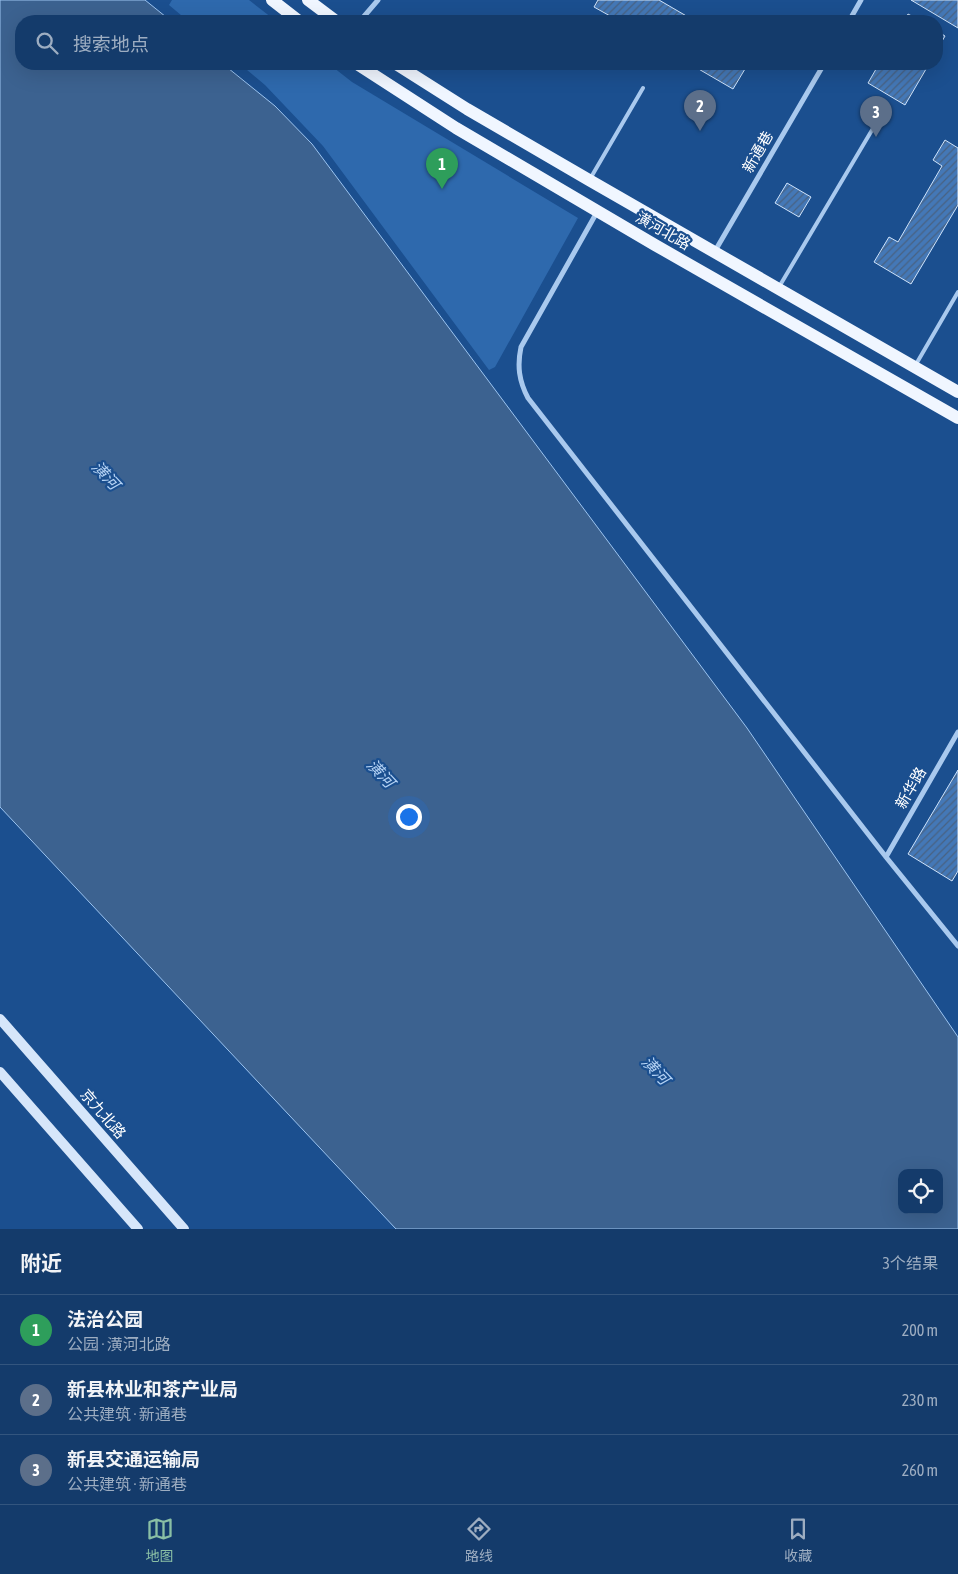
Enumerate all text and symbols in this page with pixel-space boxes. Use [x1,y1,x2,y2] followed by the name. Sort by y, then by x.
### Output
[15,15,943,70] search box
[33,29,61,57] icon: search
[73,33,149,55] text: 搜索地点
[684,90,716,131] pin: 2
[860,96,892,137] pin: 3
[739,128,776,175] street label: 新通巷
[426,148,458,189] pin: 1
[633,208,693,253] street label: 潢河北路
[89,457,126,495] water label: 潢河
[364,755,401,793] water label: 潢河
[892,764,929,811] street label: 新华路
[396,804,422,830] your location
[639,1052,676,1090] water label: 潢河
[77,1085,129,1142] street label: 京九北路
[898,1169,943,1214] map controls
[898,1169,943,1214] button: locate
[20,1251,62,1275] text: 附近
[882,1254,938,1272] text: 3个结果
[67,1308,143,1330] text: 法治公园
[32,1321,40,1339] text: 1
[902,1321,938,1339] text: 200 m
[67,1335,171,1353] text: 公园 · 潢河北路
[67,1378,238,1400] text: 新县林业和茶产业局
[32,1391,40,1409] text: 2
[902,1391,938,1409] text: 230 m
[67,1405,187,1423] text: 公共建筑 · 新通巷
[67,1448,200,1470] text: 新县交通运输局
[32,1461,40,1479] text: 3
[902,1461,938,1479] text: 260 m
[67,1475,187,1493] text: 公共建筑 · 新通巷
[146,1515,174,1565] tab: 地图
[465,1515,493,1565] tab: 路线
[784,1515,812,1565] tab: 收藏

